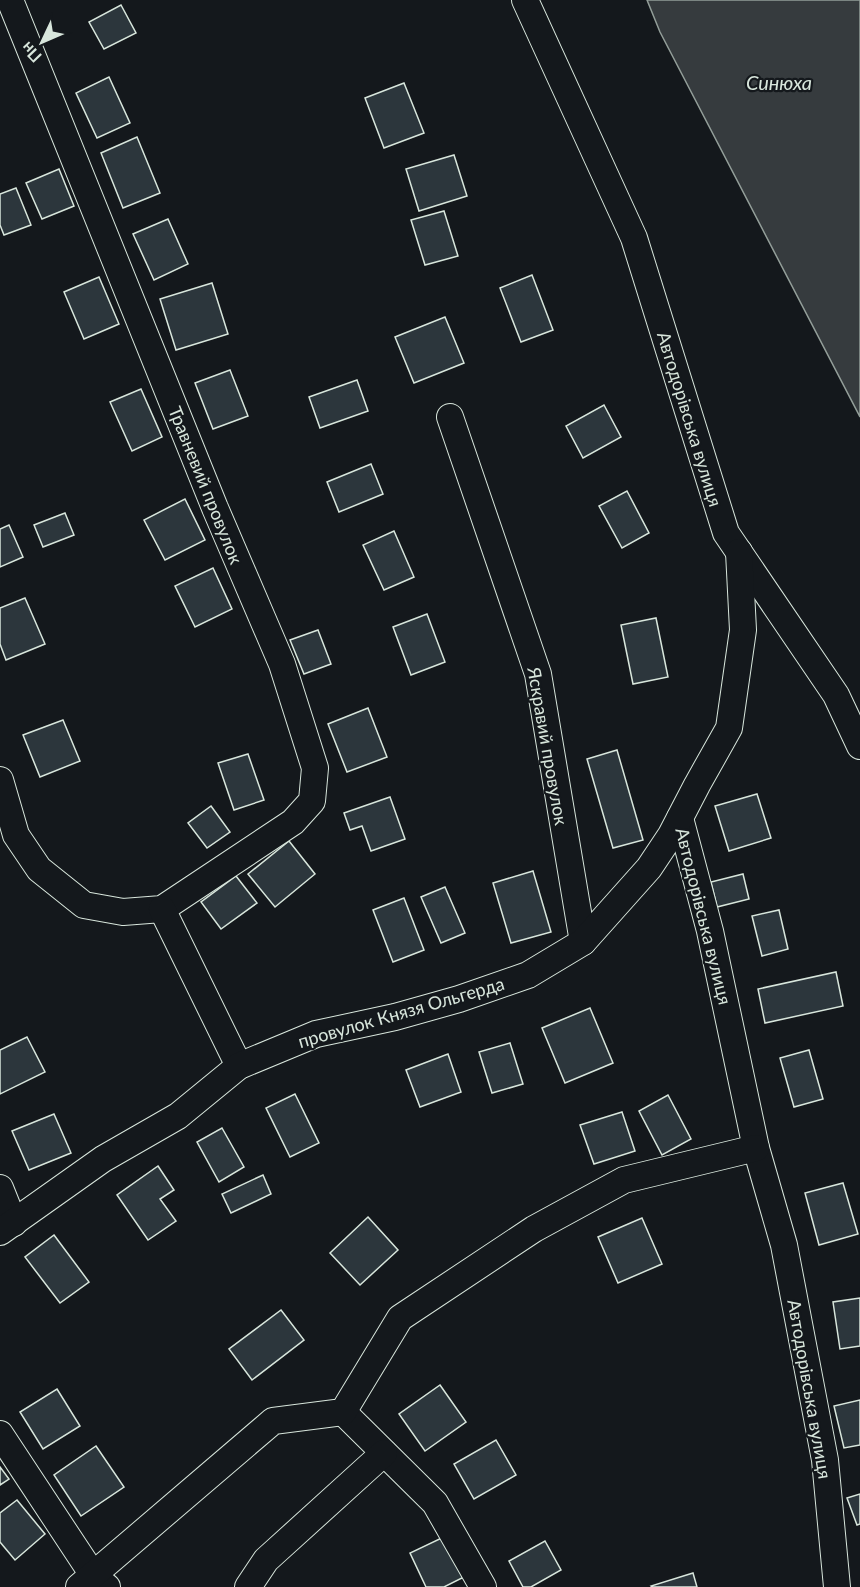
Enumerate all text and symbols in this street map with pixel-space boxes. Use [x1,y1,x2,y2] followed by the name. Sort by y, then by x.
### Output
[12,12,72,72] north arrow
[17,39,45,67] text: Пн
[746,70,812,94] water label: Синюха
[653,329,727,509] street label: Автодорівська вулиця
[164,403,248,568] street label: Травневий провулок
[523,664,573,828] street label: Яскравий провулок
[671,825,737,1007] street label: Автодорівська вулиця
[295,972,507,1052] street label: провулок Князя Ольгерда
[783,1298,837,1480] street label: Автодорівська вулиця

